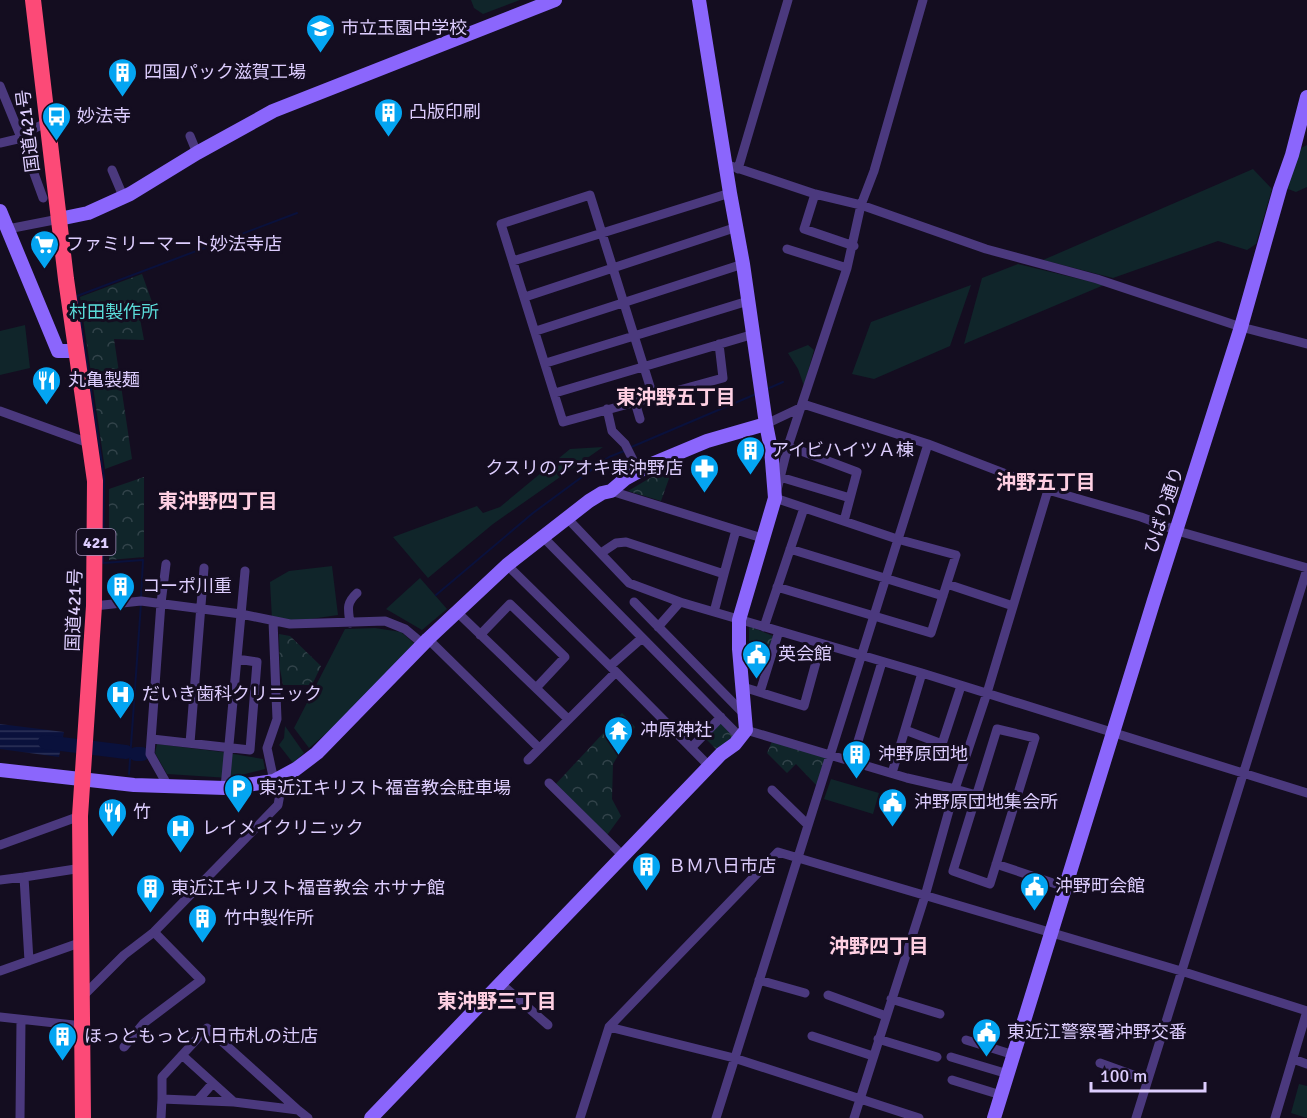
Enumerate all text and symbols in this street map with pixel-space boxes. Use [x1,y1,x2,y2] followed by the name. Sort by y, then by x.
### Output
[304,12,336,54] school or university icon: 市立玉園中学校
[341,17,467,39] place label: 市立玉園中学校
[107,56,139,98] building icon: 四国パック滋賀工場
[144,61,306,83] place label: 四国パック滋賀工場
[12,88,44,174] street label: 国道421号
[372,96,404,138] building icon: 凸版印刷
[40,100,72,142] bus stop icon: 妙法寺
[409,101,481,123] place label: 凸版印刷
[77,105,131,127] place label: 妙法寺
[29,228,61,270] supermarket icon: ファミリーマート妙法寺店
[66,233,282,255] place label: ファミリーマート妙法寺店
[69,301,159,323] park label: 村田製作所
[31,364,63,406] restaurant icon: 丸亀製麺
[68,369,140,391] place label: 丸亀製麺
[616,385,736,410] district label: 東沖野五丁目
[734,434,766,476] building icon: アイビハイツＡ棟
[771,439,914,461] place label: アイビハイツＡ棟
[688,452,720,494] pharmacy icon: クスリのアオキ東沖野店
[486,457,683,479] place label: クスリのアオキ東沖野店
[1140,464,1188,556] street label: ひばり通り
[996,470,1096,495] district label: 沖野五丁目
[158,489,278,514] district label: 東沖野四丁目
[76,529,116,555] road number: 421
[62,568,86,652] street label: 国道421号
[105,570,137,612] building icon: コーポ川重
[142,575,232,597] place label: コーポ川重
[741,638,773,680] public building icon: 英会館
[778,643,832,665] place label: 英会館
[105,678,137,720] hospital icon: だいき歯科クリニック
[142,683,322,705] place label: だいき歯科クリニック
[603,714,635,756] temple icon: 冲原神社
[640,719,712,741] place label: 冲原神社
[841,738,873,780] building icon: 沖野原団地
[878,743,968,765] place label: 沖野原団地
[222,772,254,814] parking icon: 東近江キリスト福音教会駐車場
[259,777,511,799] place label: 東近江キリスト福音教会駐車場
[877,786,909,828] public building icon: 沖野原団地集会所
[914,791,1058,813] place label: 沖野原団地集会所
[96,796,128,838] restaurant icon: 竹
[133,801,151,823] place label: 竹
[165,812,197,854] hospital icon: レイメイクリニック
[202,817,364,839] place label: レイメイクリニック
[631,850,663,892] building icon: ＢＭ八日市店
[668,855,776,877] place label: ＢＭ八日市店
[1018,870,1050,912] public building icon: 沖野町会館
[134,872,166,914] building icon: 東近江キリスト福音教会 ホサナ館
[1055,875,1145,897] place label: 沖野町会館
[171,877,445,899] place label: 東近江キリスト福音教会 ホサナ館
[187,902,219,944] building icon: 竹中製作所
[224,907,314,929] place label: 竹中製作所
[829,934,929,959] district label: 沖野四丁目
[437,989,557,1014] district label: 東沖野三丁目
[970,1016,1002,1058] public building icon: 東近江警察署沖野交番
[47,1020,79,1062] building icon: ほっともっと八日市札の辻店
[1007,1021,1187,1043] place label: 東近江警察署沖野交番
[84,1025,318,1047] place label: ほっともっと八日市札の辻店
[1091,1055,1205,1093] scale bar
[1100,1065,1147,1087] text: 100 m

